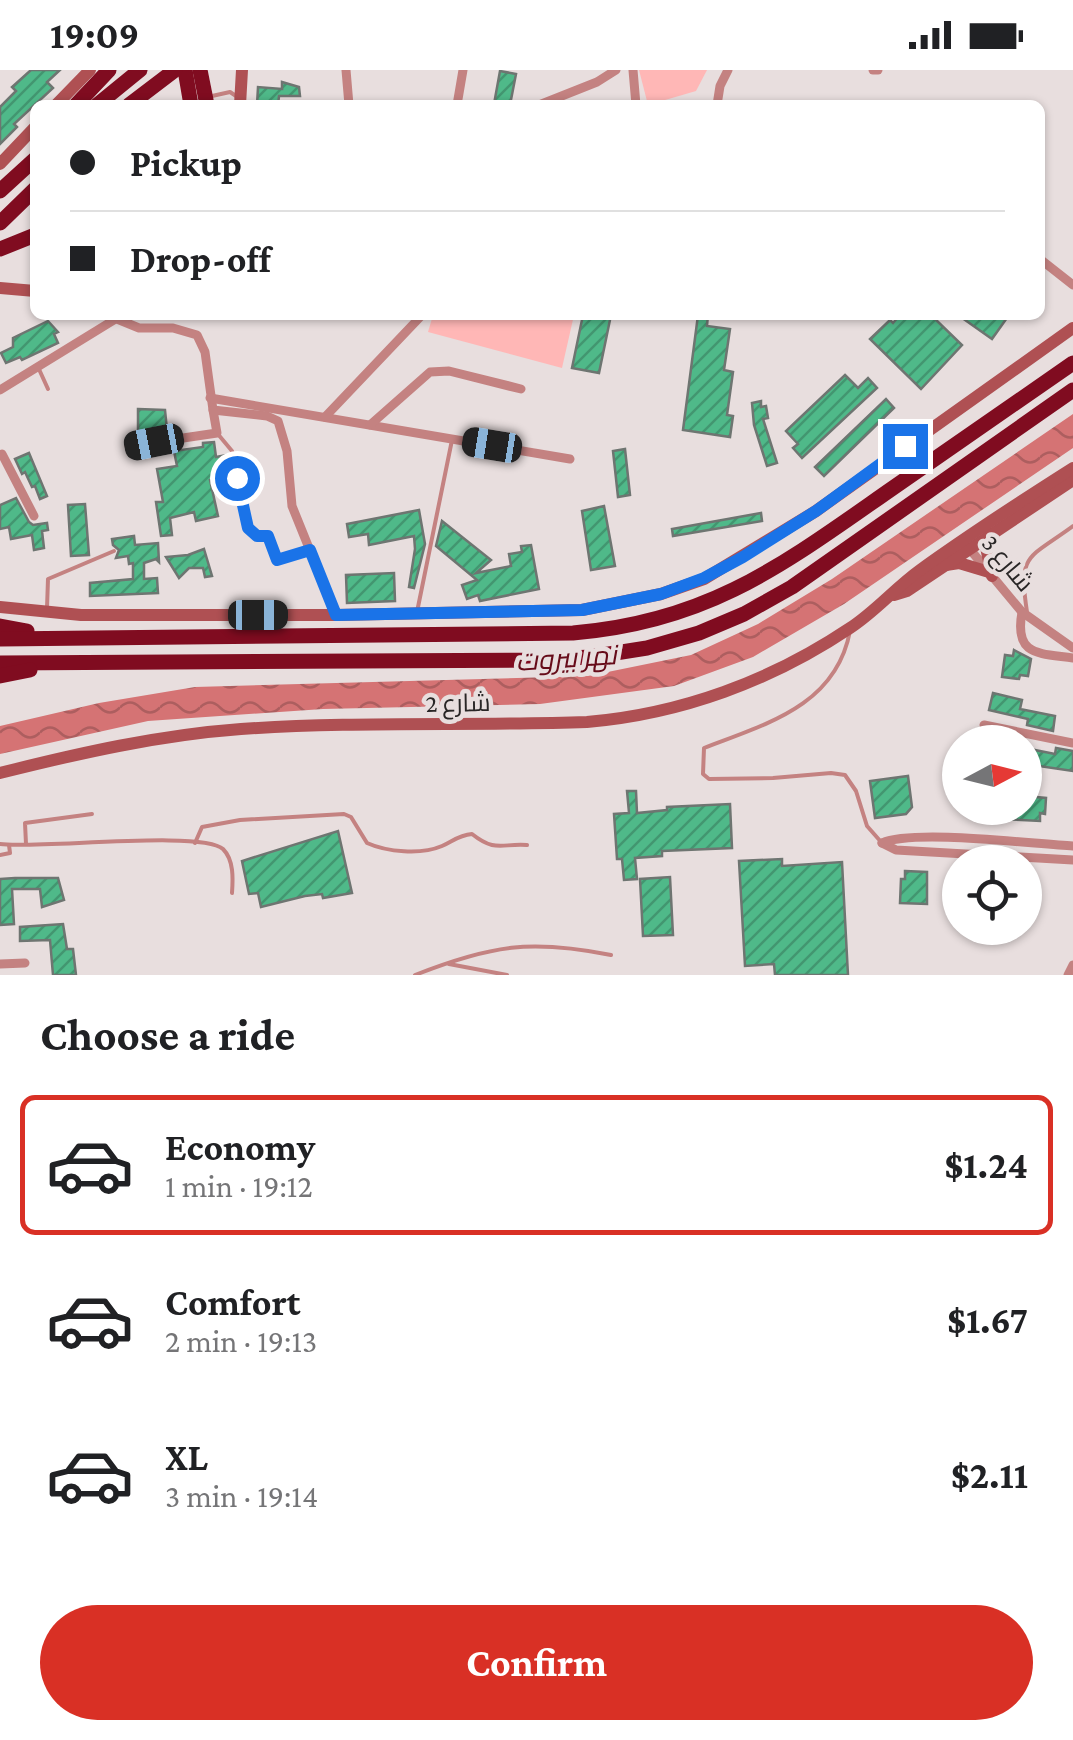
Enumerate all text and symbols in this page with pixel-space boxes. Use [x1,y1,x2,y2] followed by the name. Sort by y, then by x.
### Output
[50,14,139,56] text: 19:09
[130,142,242,184] text: Pickup
[130,238,271,280] text: Drop-off
[122,422,186,462] car
[883,424,928,469] route end
[460,425,524,465] car
[215,456,260,501] route start
[974,529,1039,599] street label: شارع 3
[228,600,288,630] car
[514,639,620,678] water label: نهر بيروت
[425,689,491,720] street label: شارع 2
[942,725,1042,825] north arrow
[942,725,1042,945] map controls
[942,845,1042,945] button: locate
[40,1010,295,1060] text: Choose a ride
[45,1120,135,1210] icon: car
[165,1126,315,1168] text: Economy
[944,1144,1028,1186] text: $1.24
[165,1168,313,1204] text: 1 min · 19:12
[45,1275,135,1365] icon: car
[165,1281,301,1323] text: Comfort
[947,1299,1028,1341] text: $1.67
[165,1323,317,1359] text: 2 min · 19:13
[45,1430,135,1520] icon: car
[165,1436,208,1478] text: XL
[951,1454,1028,1496] text: $2.11
[165,1478,318,1514] text: 3 min · 19:14
[40,1605,1033,1720] button: Confirm

